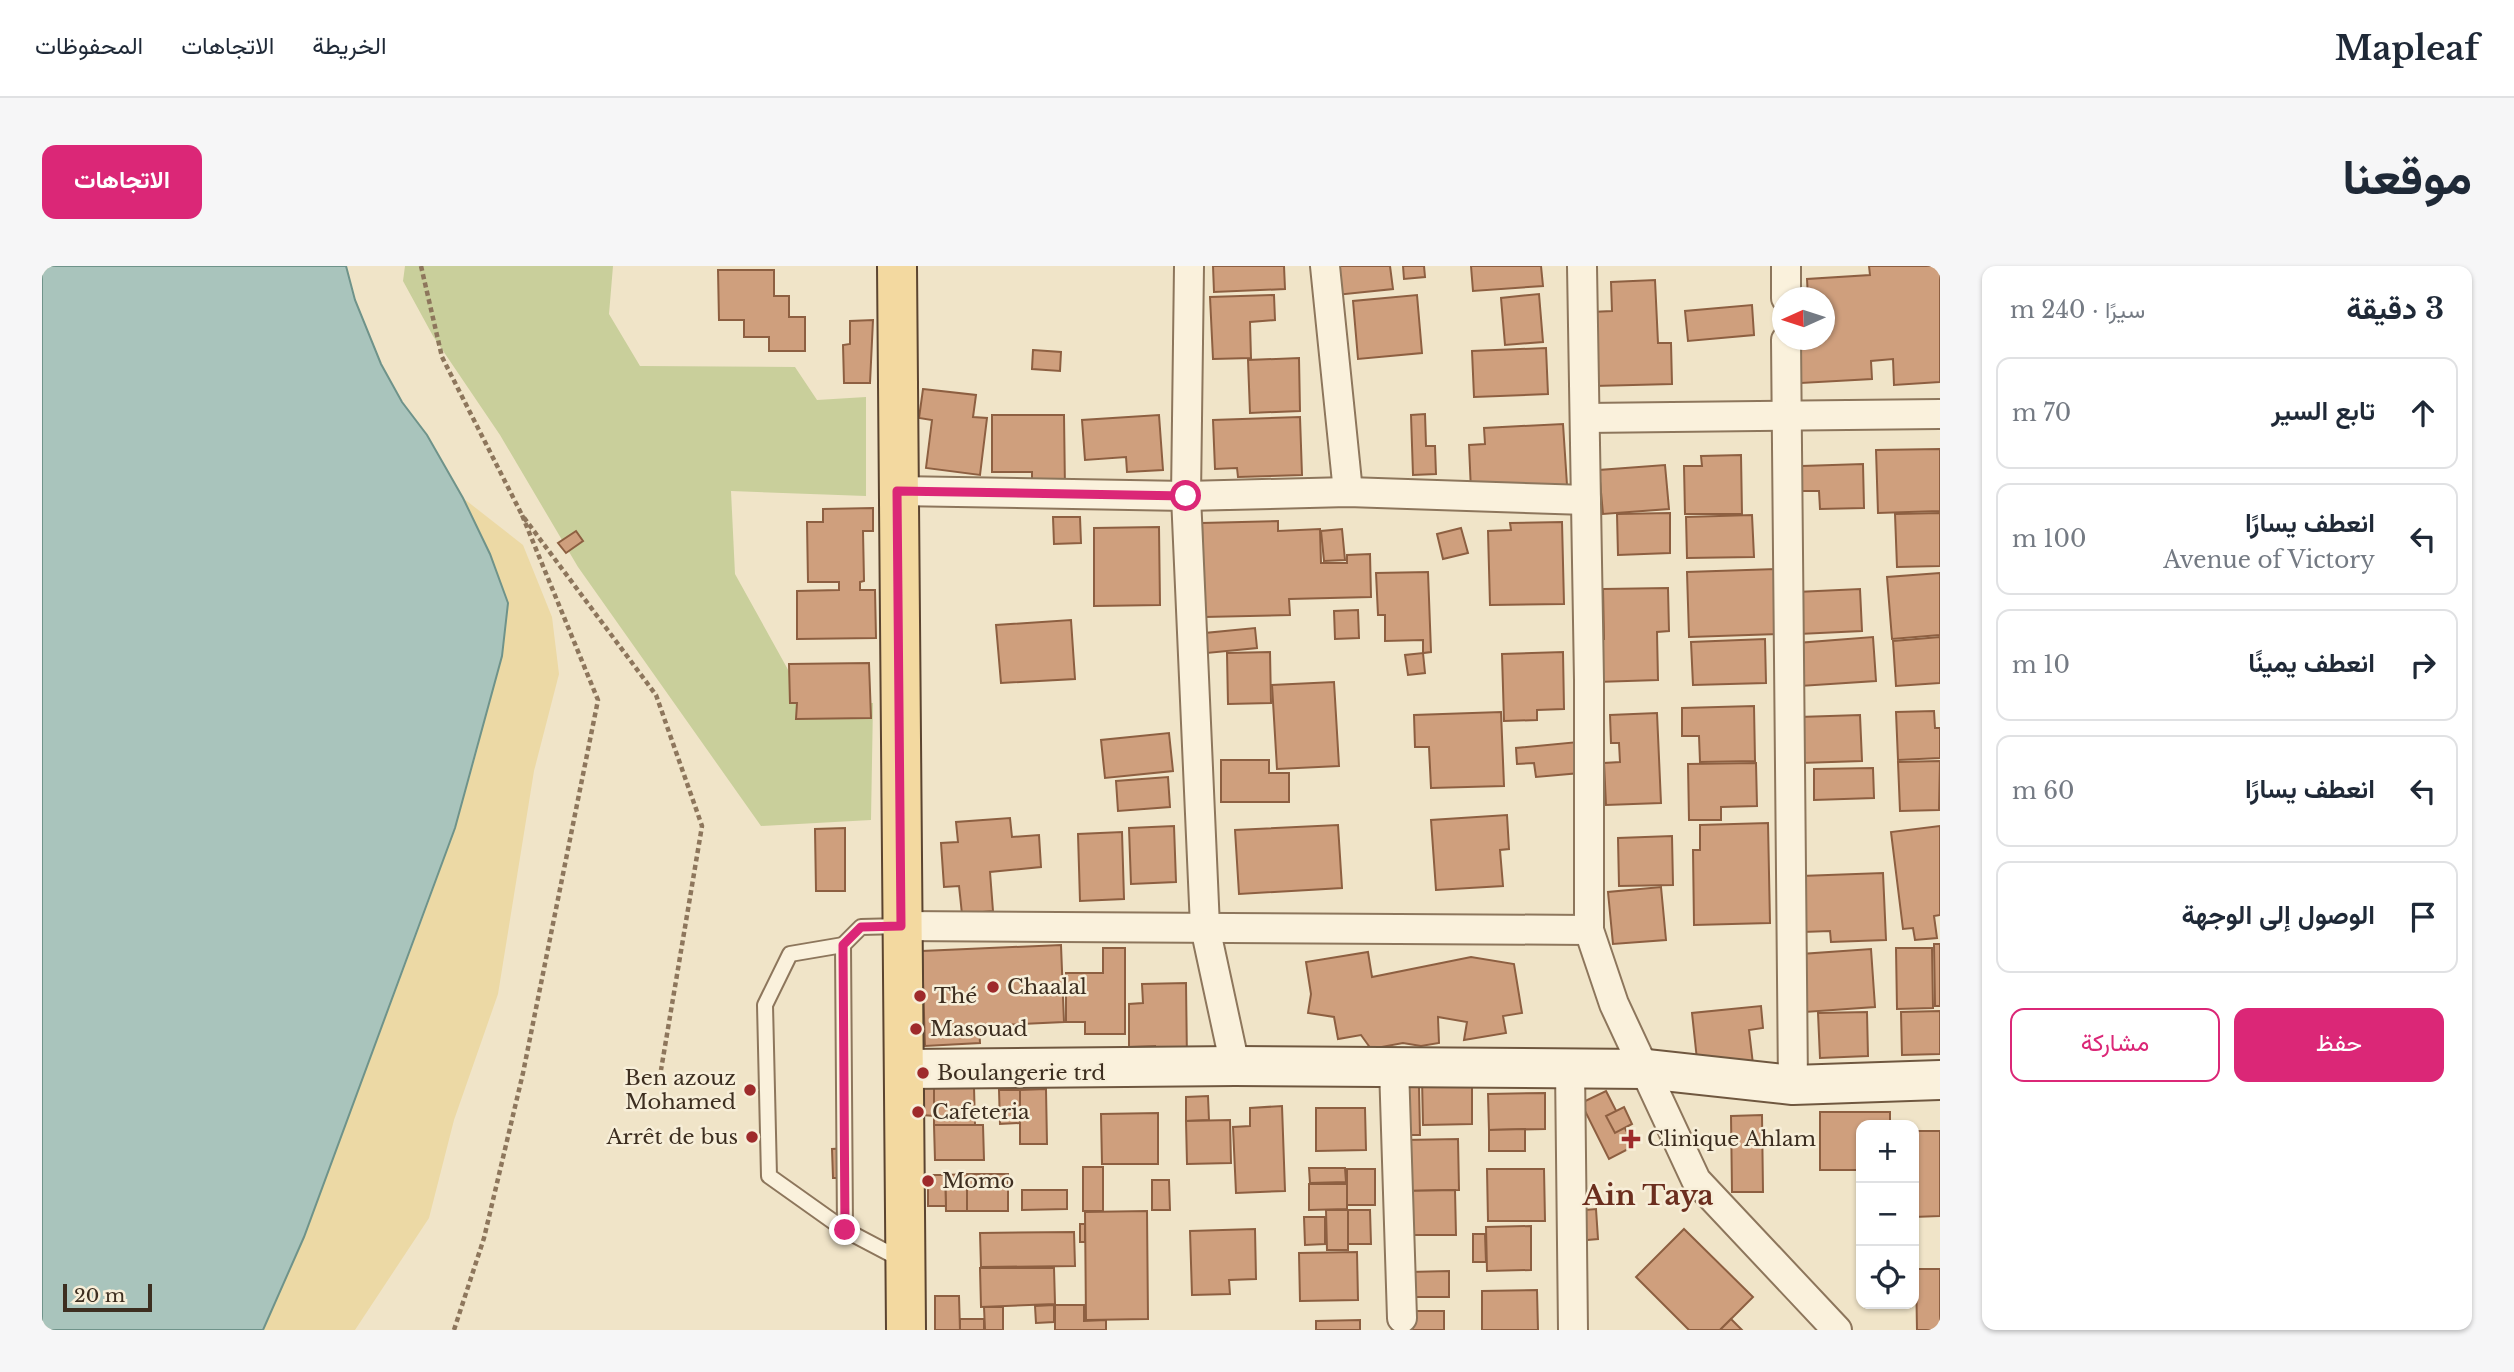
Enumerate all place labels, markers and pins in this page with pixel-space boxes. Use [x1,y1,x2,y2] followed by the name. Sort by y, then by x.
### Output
[1007,974,1087,1000] place label: Chaalal
[985,979,1001,995] marker: Chaalal
[934,983,977,1009] place label: Thé
[912,988,928,1004] marker: Thé
[930,1016,1028,1042] place label: Masouad
[908,1021,924,1037] marker: Masouad
[937,1060,1106,1086] place label: Boulangerie trd
[625,1065,736,1115] place label: Ben azouz Mohamed
[915,1065,931,1081] marker: Boulangerie trd
[742,1082,758,1098] marker: Ben azouz Mohamed
[932,1099,1030,1125] place label: Cafeteria
[910,1104,926,1120] marker: Cafeteria
[605,1124,738,1150] place label: Arrêt de bus
[1647,1126,1817,1152] place label: Clinique Ahlam
[744,1129,760,1145] marker: Arrêt de bus
[1621,1129,1641,1149] marker: Clinique Ahlam
[942,1168,1014,1194] place label: Momo
[920,1173,936,1189] marker: Momo

